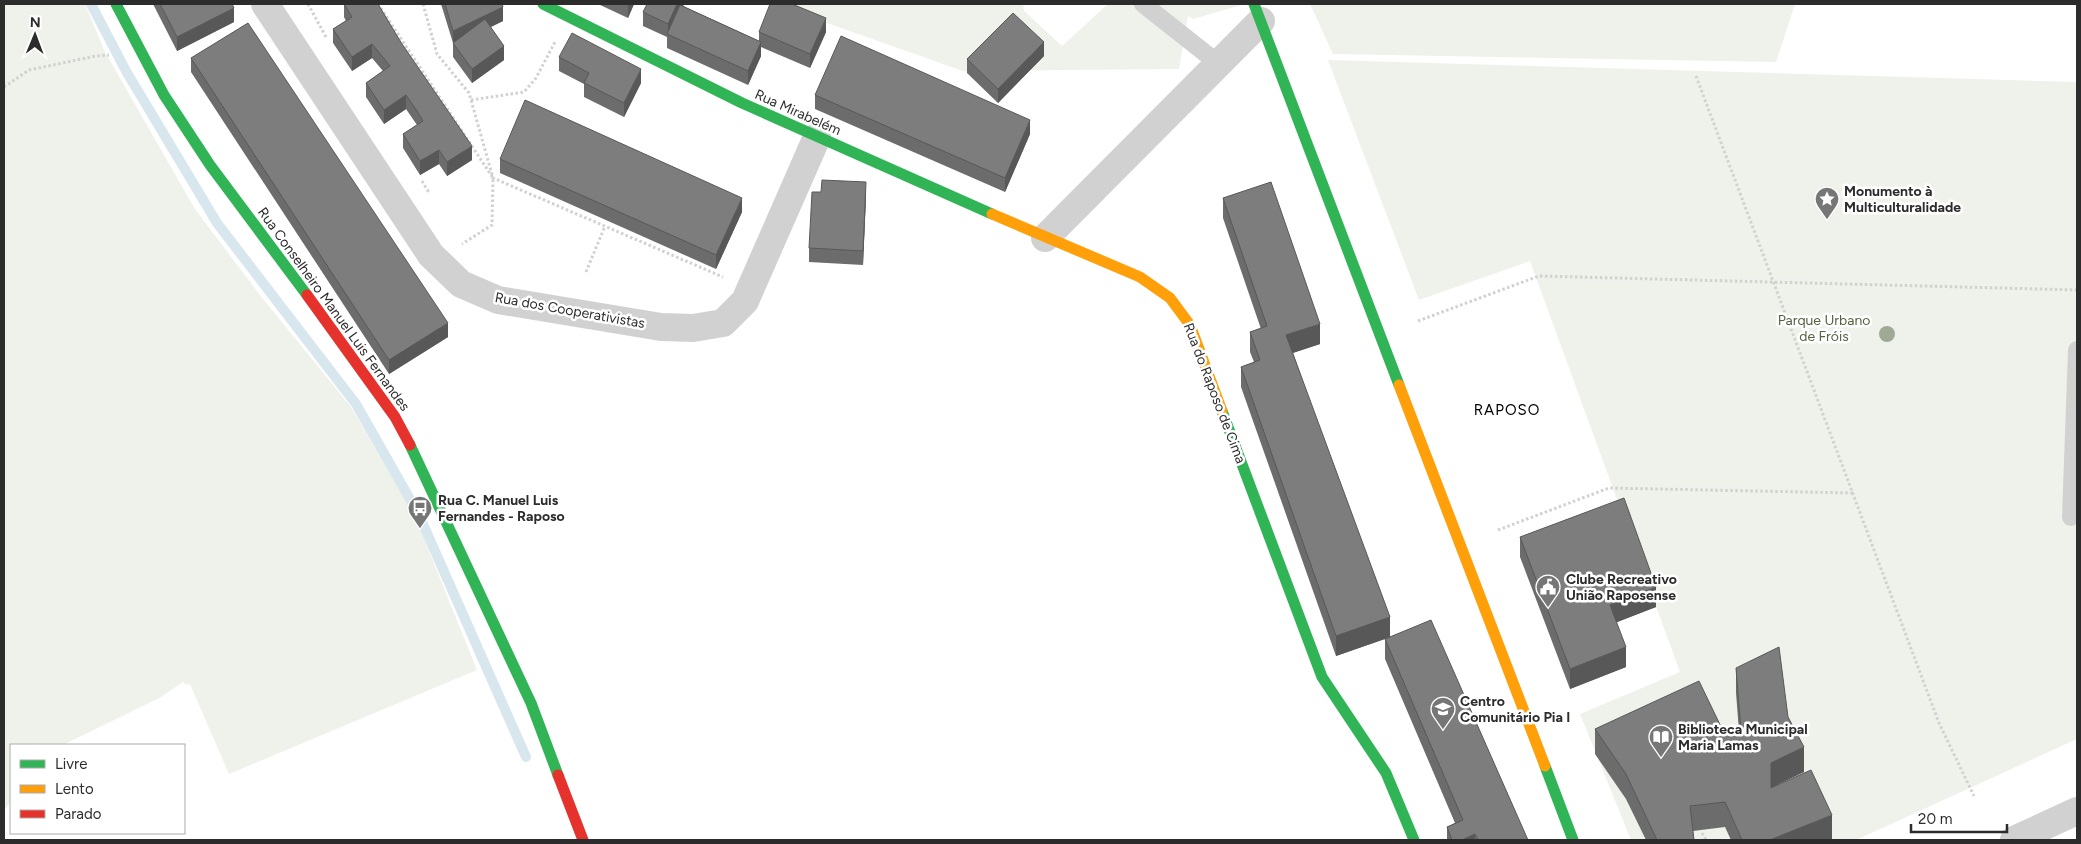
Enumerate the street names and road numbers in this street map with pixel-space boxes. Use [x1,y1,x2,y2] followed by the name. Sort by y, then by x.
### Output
[752,86,844,139] street label: Rua Mirabelém
[254,204,413,414] street label: Rua Conselheiro Manuel Luis Fernandes
[494,289,646,332] street label: Rua dos Cooperativistas
[1180,321,1249,466] street label: Rua do Raposo de Cima

